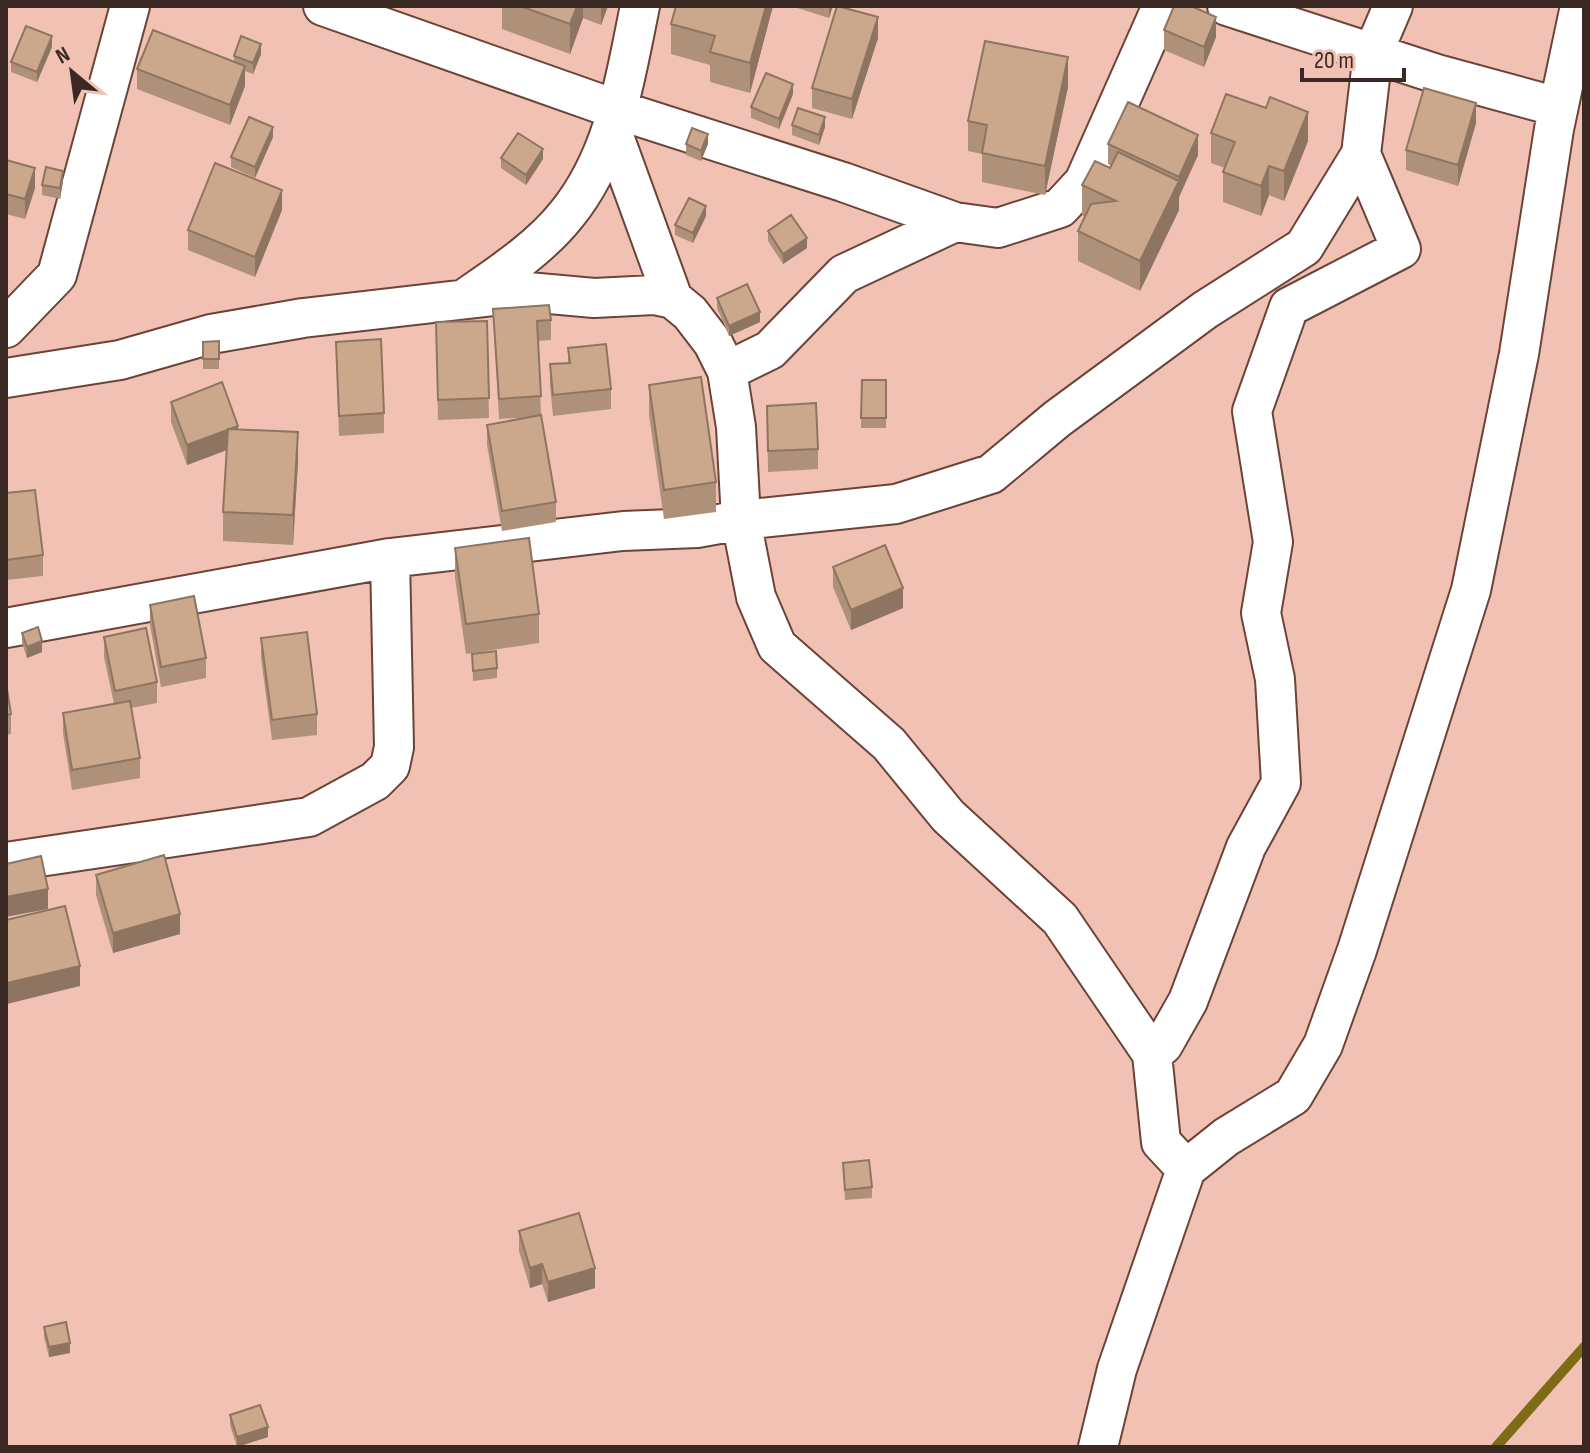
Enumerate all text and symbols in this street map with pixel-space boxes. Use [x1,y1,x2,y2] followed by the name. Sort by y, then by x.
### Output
[32,32,112,112] north arrow
[1302,32,1404,82] scale bar
[51,41,75,70] text: N
[1314,46,1354,75] text: 20 m

